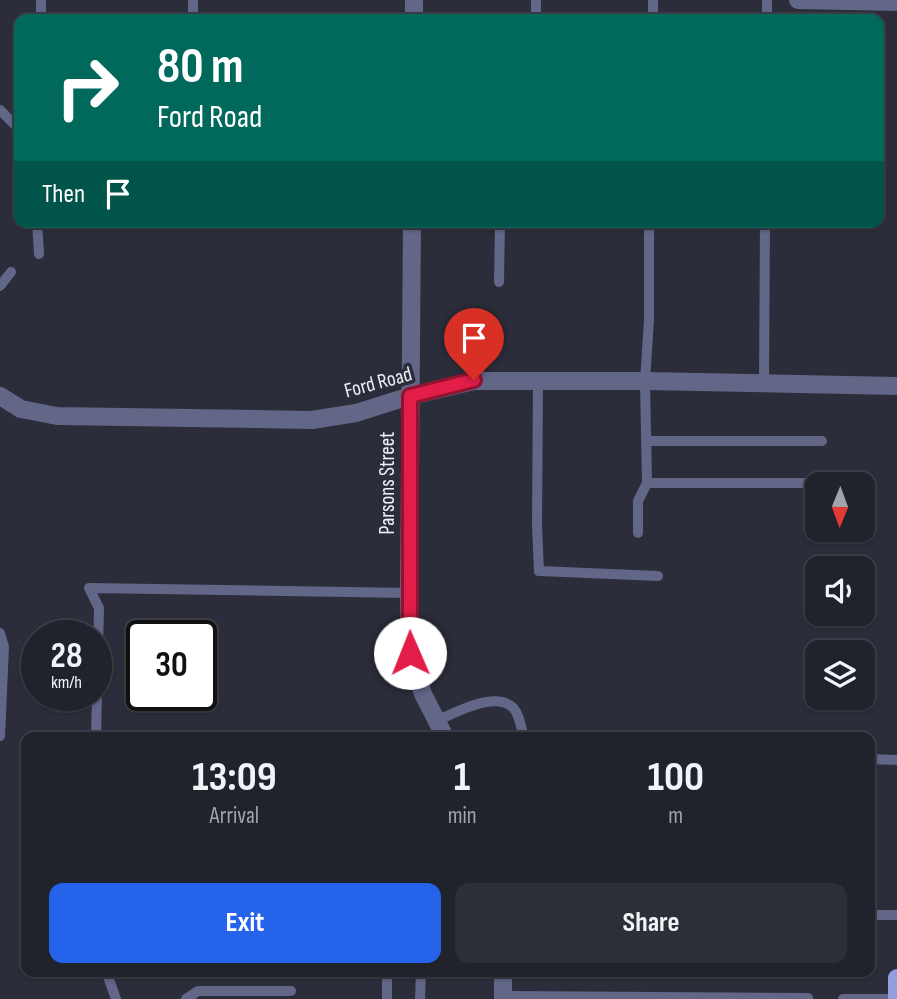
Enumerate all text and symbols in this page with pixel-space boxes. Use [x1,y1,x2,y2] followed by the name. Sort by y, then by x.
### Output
[157,38,244,97] text: 80 m
[42,42,133,133] icon: right
[157,98,262,137] text: Ford Road
[99,175,137,213] icon: arrive
[42,179,85,210] text: Then
[444,308,504,380] pin
[455,319,493,357] icon: arrive
[341,361,415,404] street label: Ford Road
[375,432,400,534] street label: Parsons Street
[805,472,875,542] north arrow
[805,472,875,710] map controls
[805,556,875,626] button: sound
[373,616,447,690] position arrow
[126,620,217,711] speed limit sign: 30
[51,635,82,678] text: 28
[805,640,875,710] button: layers
[51,672,82,693] text: km/h
[192,752,277,803] text: 13:09
[454,752,470,803] text: 1
[648,752,704,803] text: 100
[210,802,259,830] text: Arrival
[448,802,477,830] text: min
[668,802,683,830] text: m
[49,883,441,963] button: Exit
[455,883,847,963] button: Share

